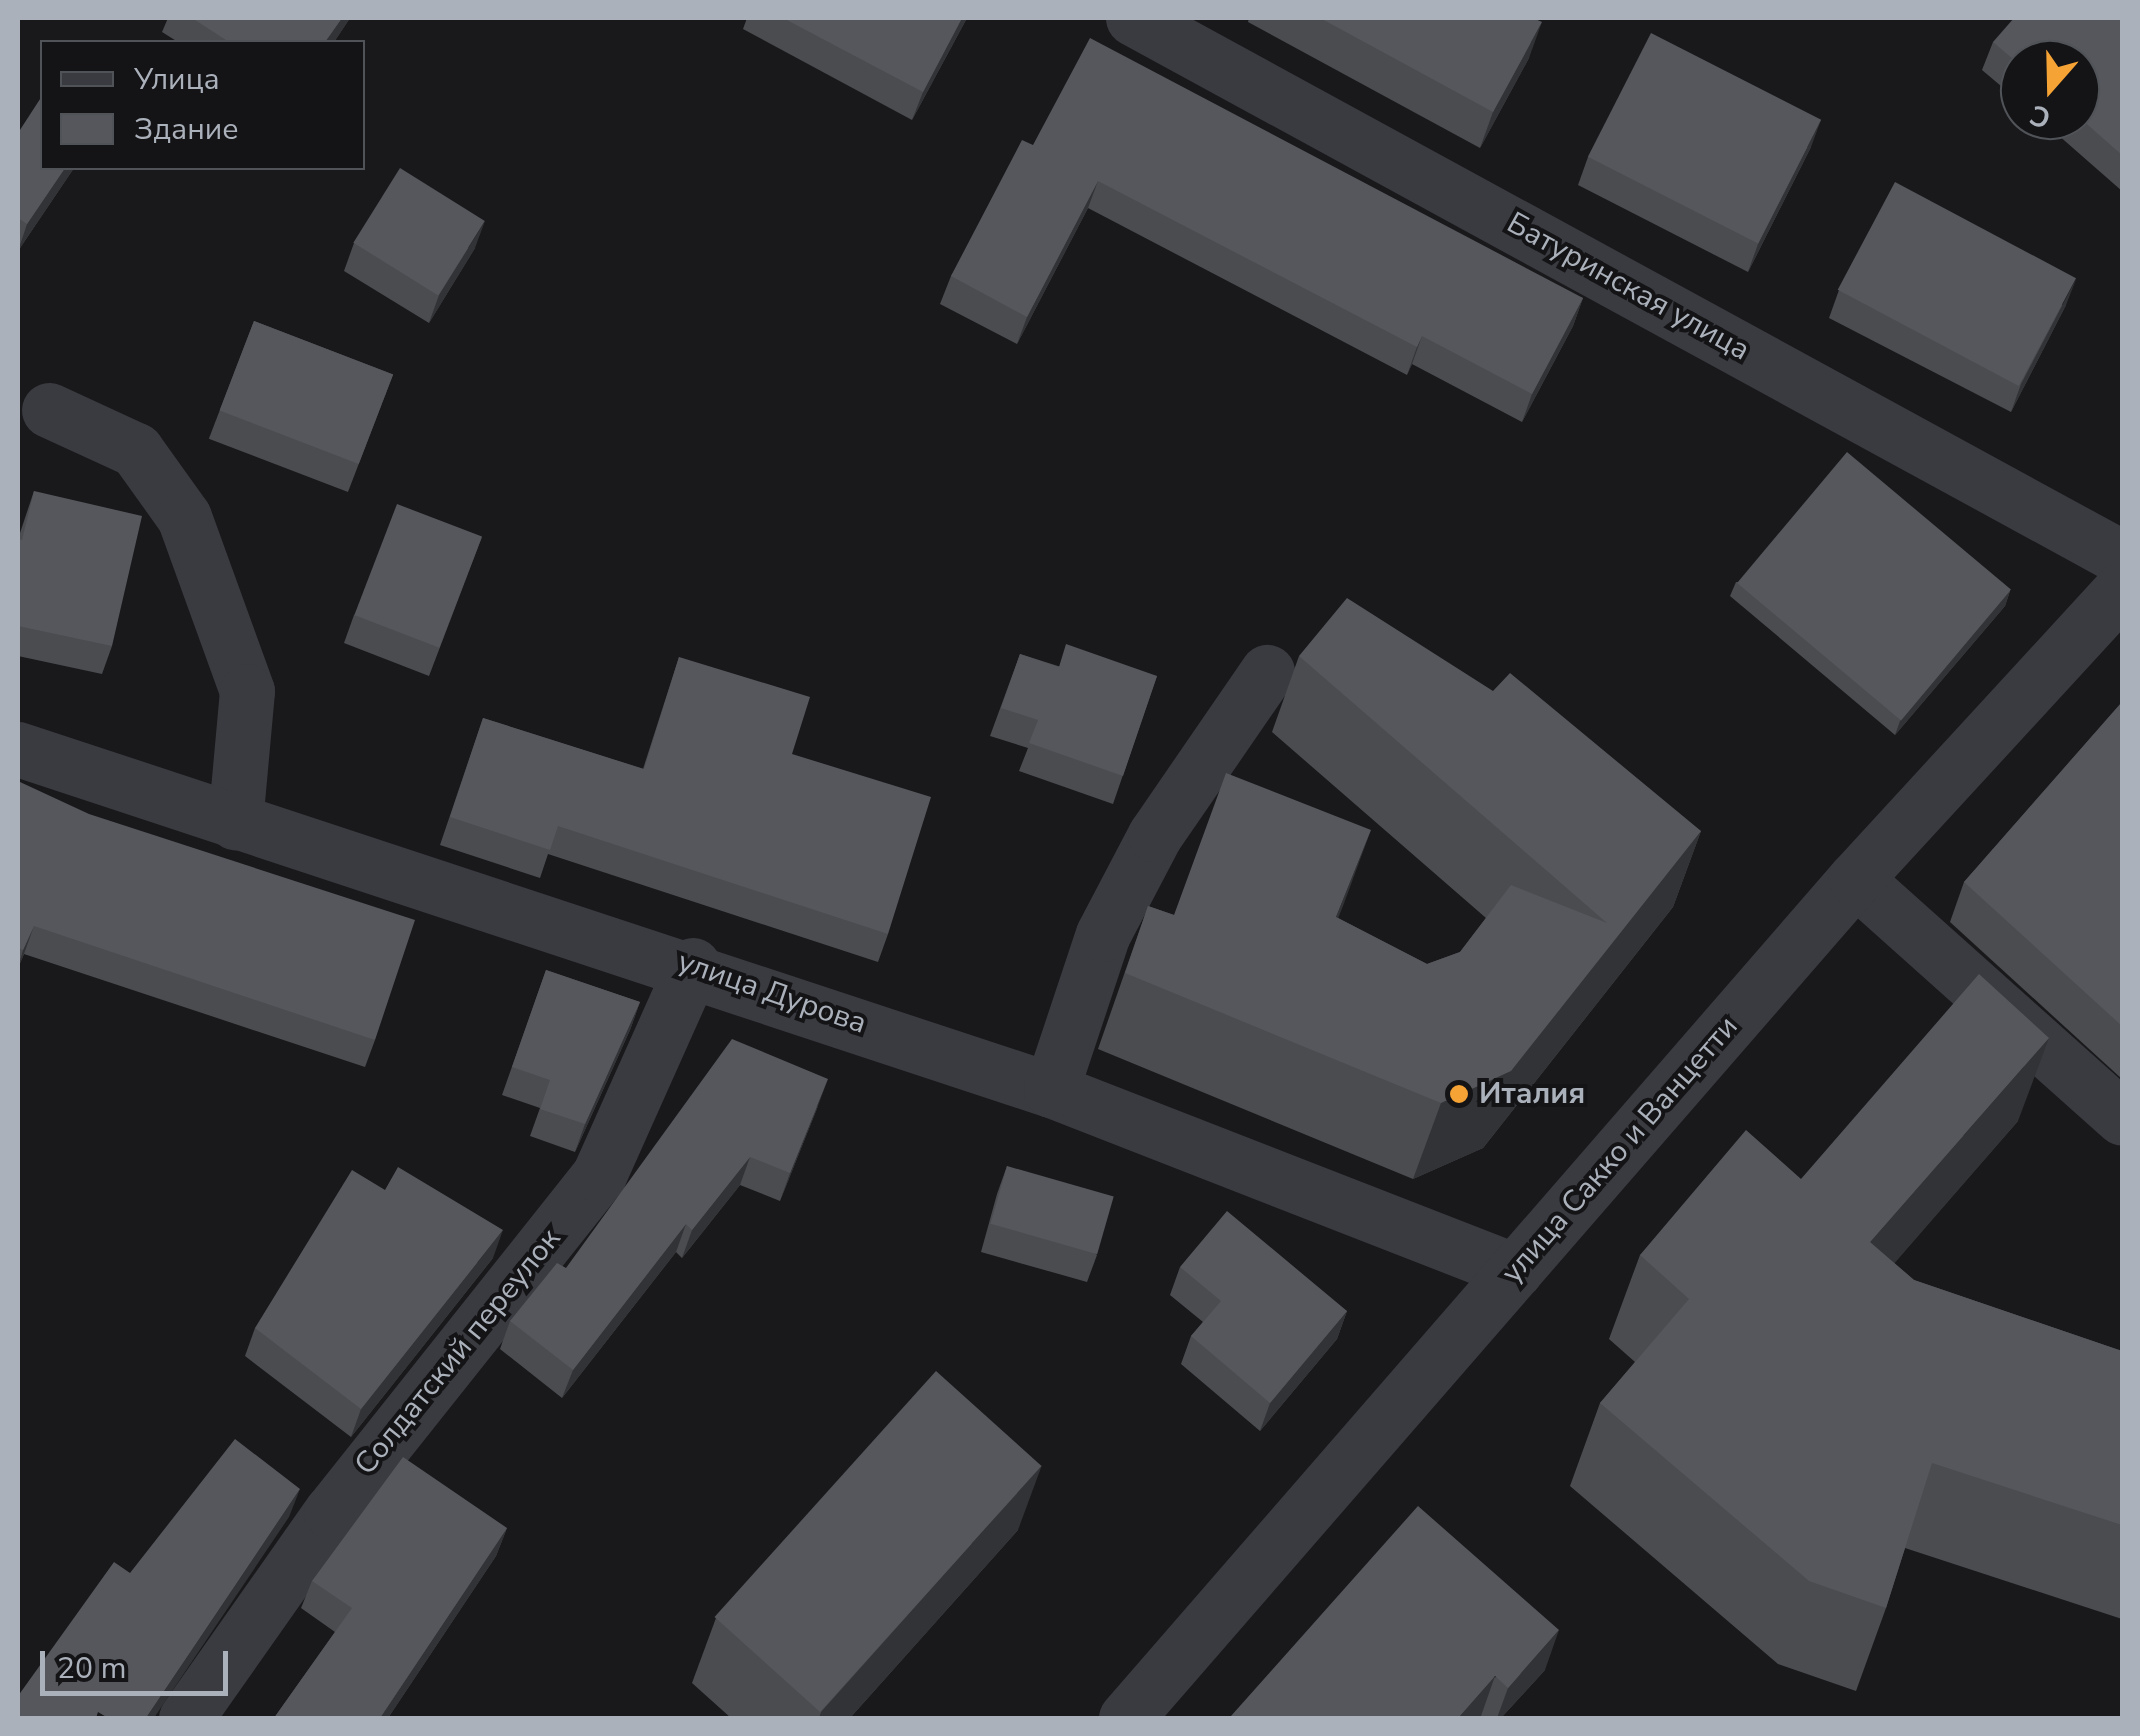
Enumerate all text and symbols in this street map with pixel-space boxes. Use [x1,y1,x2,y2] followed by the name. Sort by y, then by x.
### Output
[40,40,365,170] legend
[2000,40,2100,140] north arrow
[134,59,220,100] text: Улица
[2025,95,2056,137] text: С
[134,109,239,150] text: Здание
[1500,205,1756,369] street label: Батуринская улица
[673,944,871,1042] street label: улица Дурова
[1494,1009,1746,1291] street label: улица Сакко и Ванцетти
[1479,1076,1585,1112] place label: Италия
[1448,1083,1470,1105] marker: Италия
[348,1222,568,1482] street label: Солдатский переулок
[45,1631,232,1693] scale bar
[57,1648,126,1689] text: 20 m

